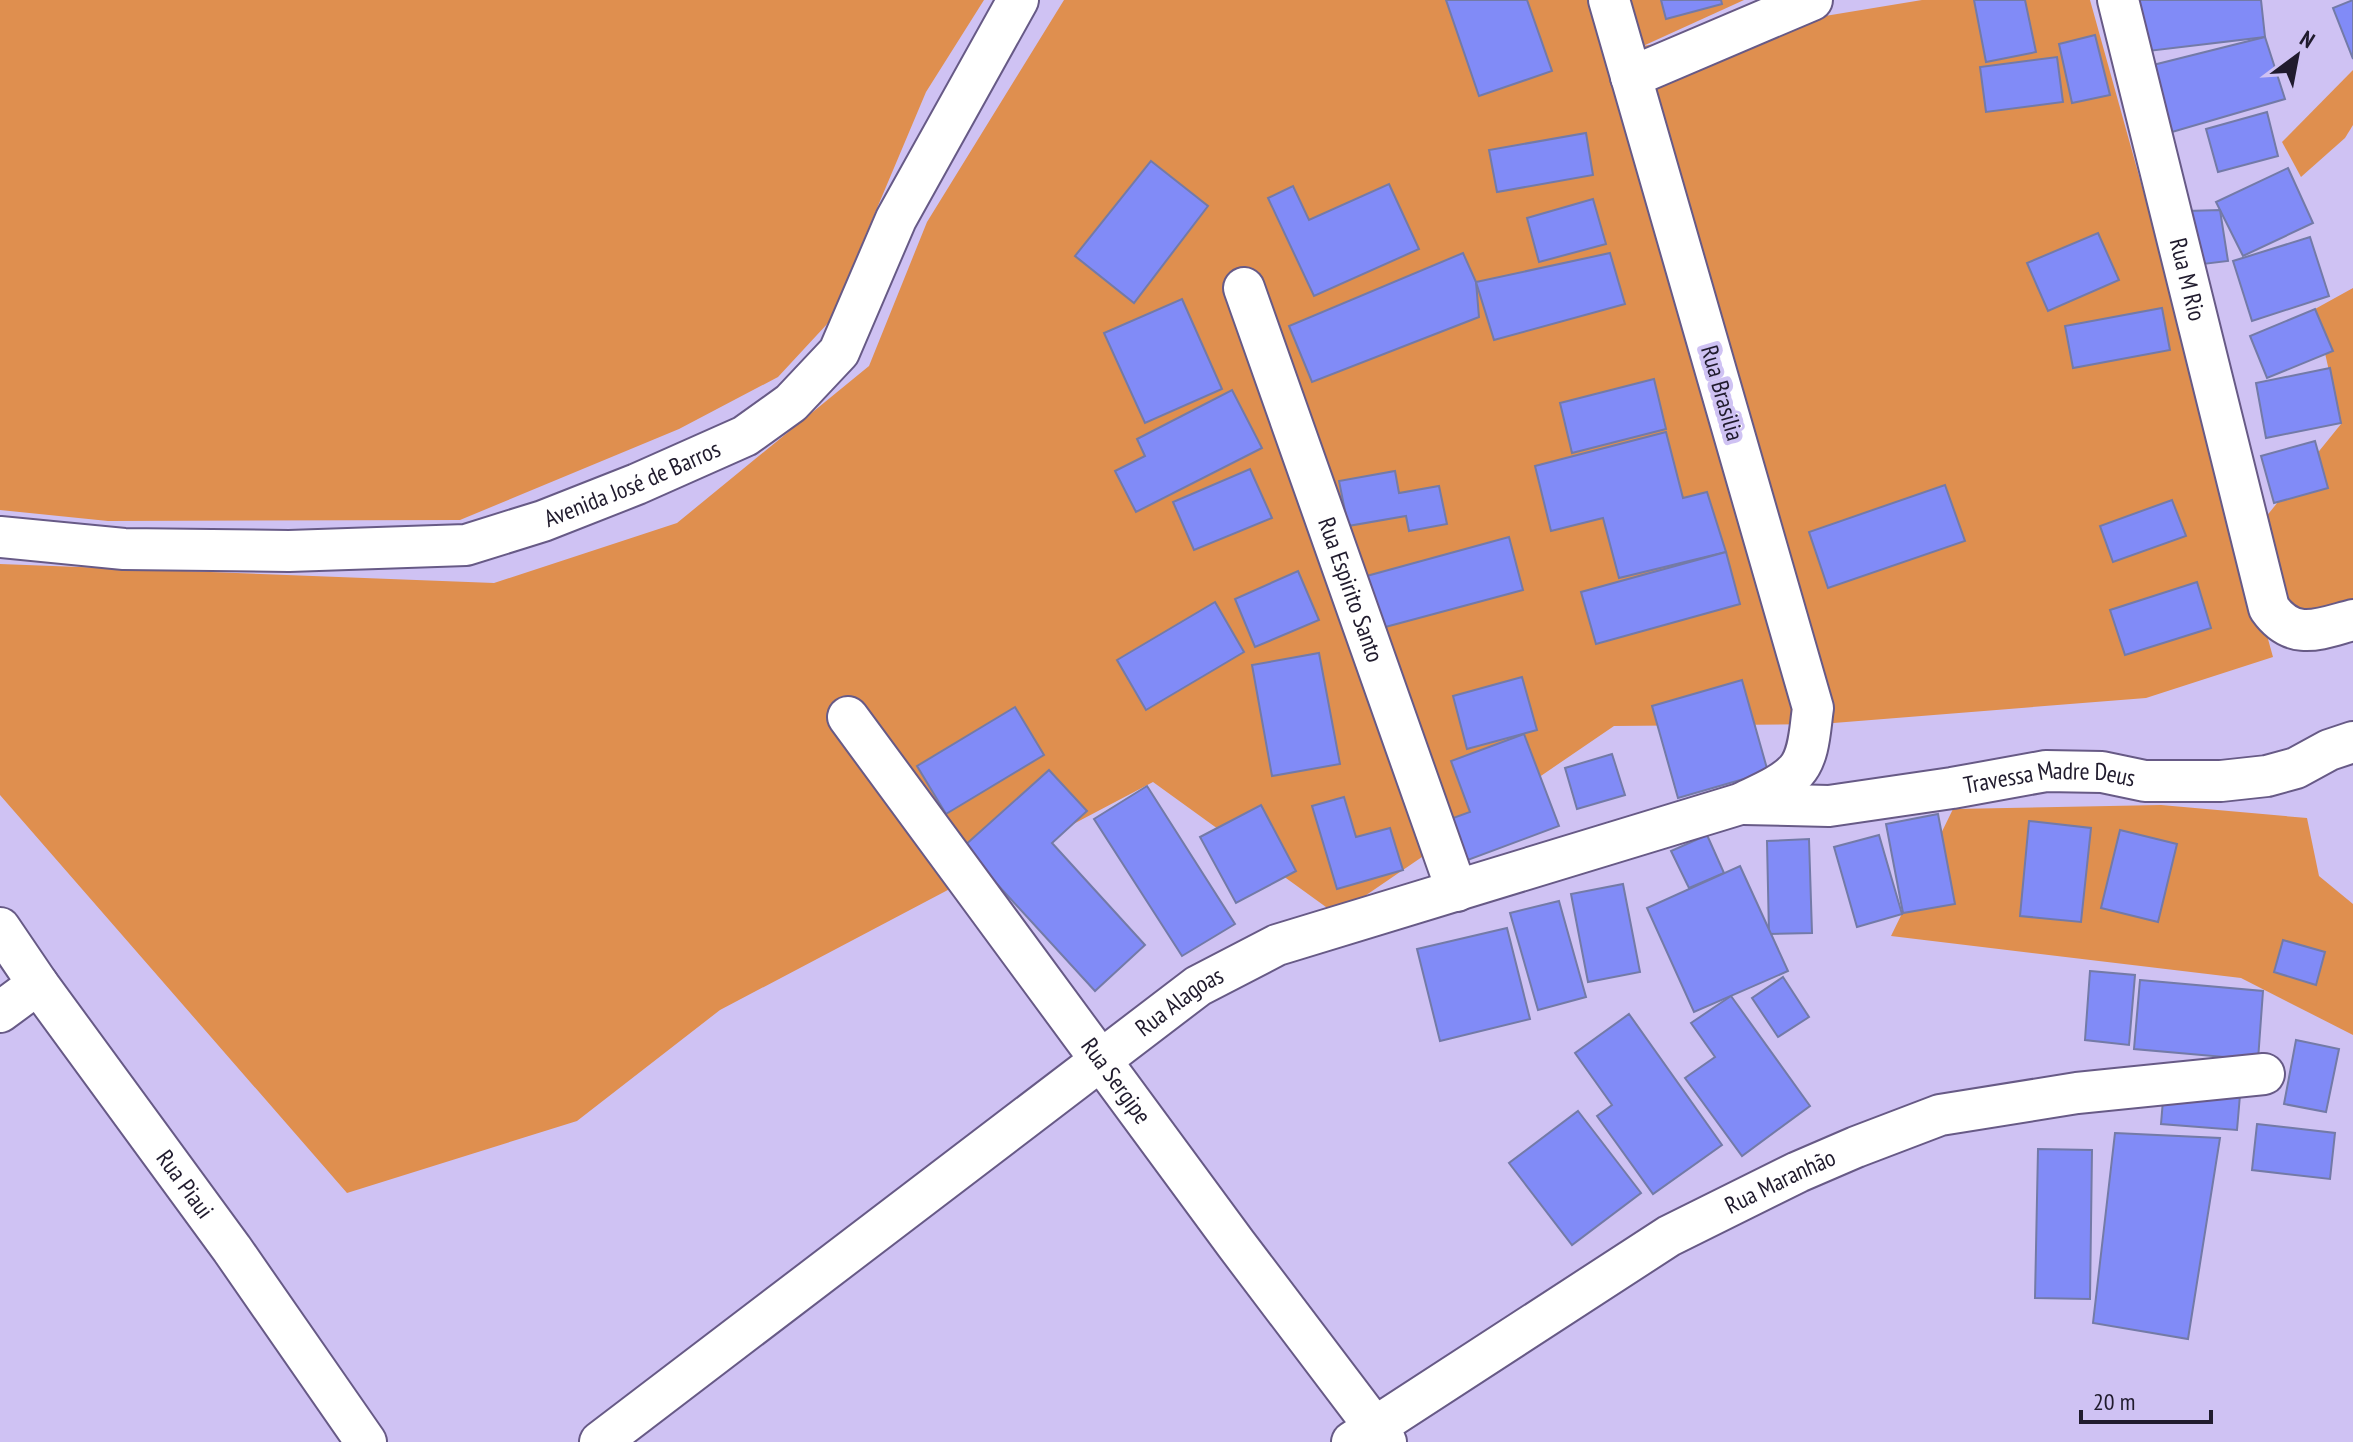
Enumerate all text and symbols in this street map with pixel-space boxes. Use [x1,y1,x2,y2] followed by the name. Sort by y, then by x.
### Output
[2257,16,2337,96] north arrow
[2295,24,2320,54] text: N
[2163,235,2213,324] street label: Rua M Rio
[1694,342,1751,444] street label: Rua Brasilia
[540,433,725,534] street label: Avenida José de Barros
[1311,513,1391,666] street label: Rua Espirito Santo
[1961,754,2138,801] street label: Travessa Madre Deus
[1129,960,1228,1043] street label: Rua Alagoas
[1074,1031,1158,1130] street label: Rua Sergipe
[1720,1142,1840,1221] street label: Rua Maranhão
[150,1143,221,1225] street label: Rua Piaui
[2081,1374,2211,1424] scale bar
[2093,1386,2135,1417] text: 20 m

